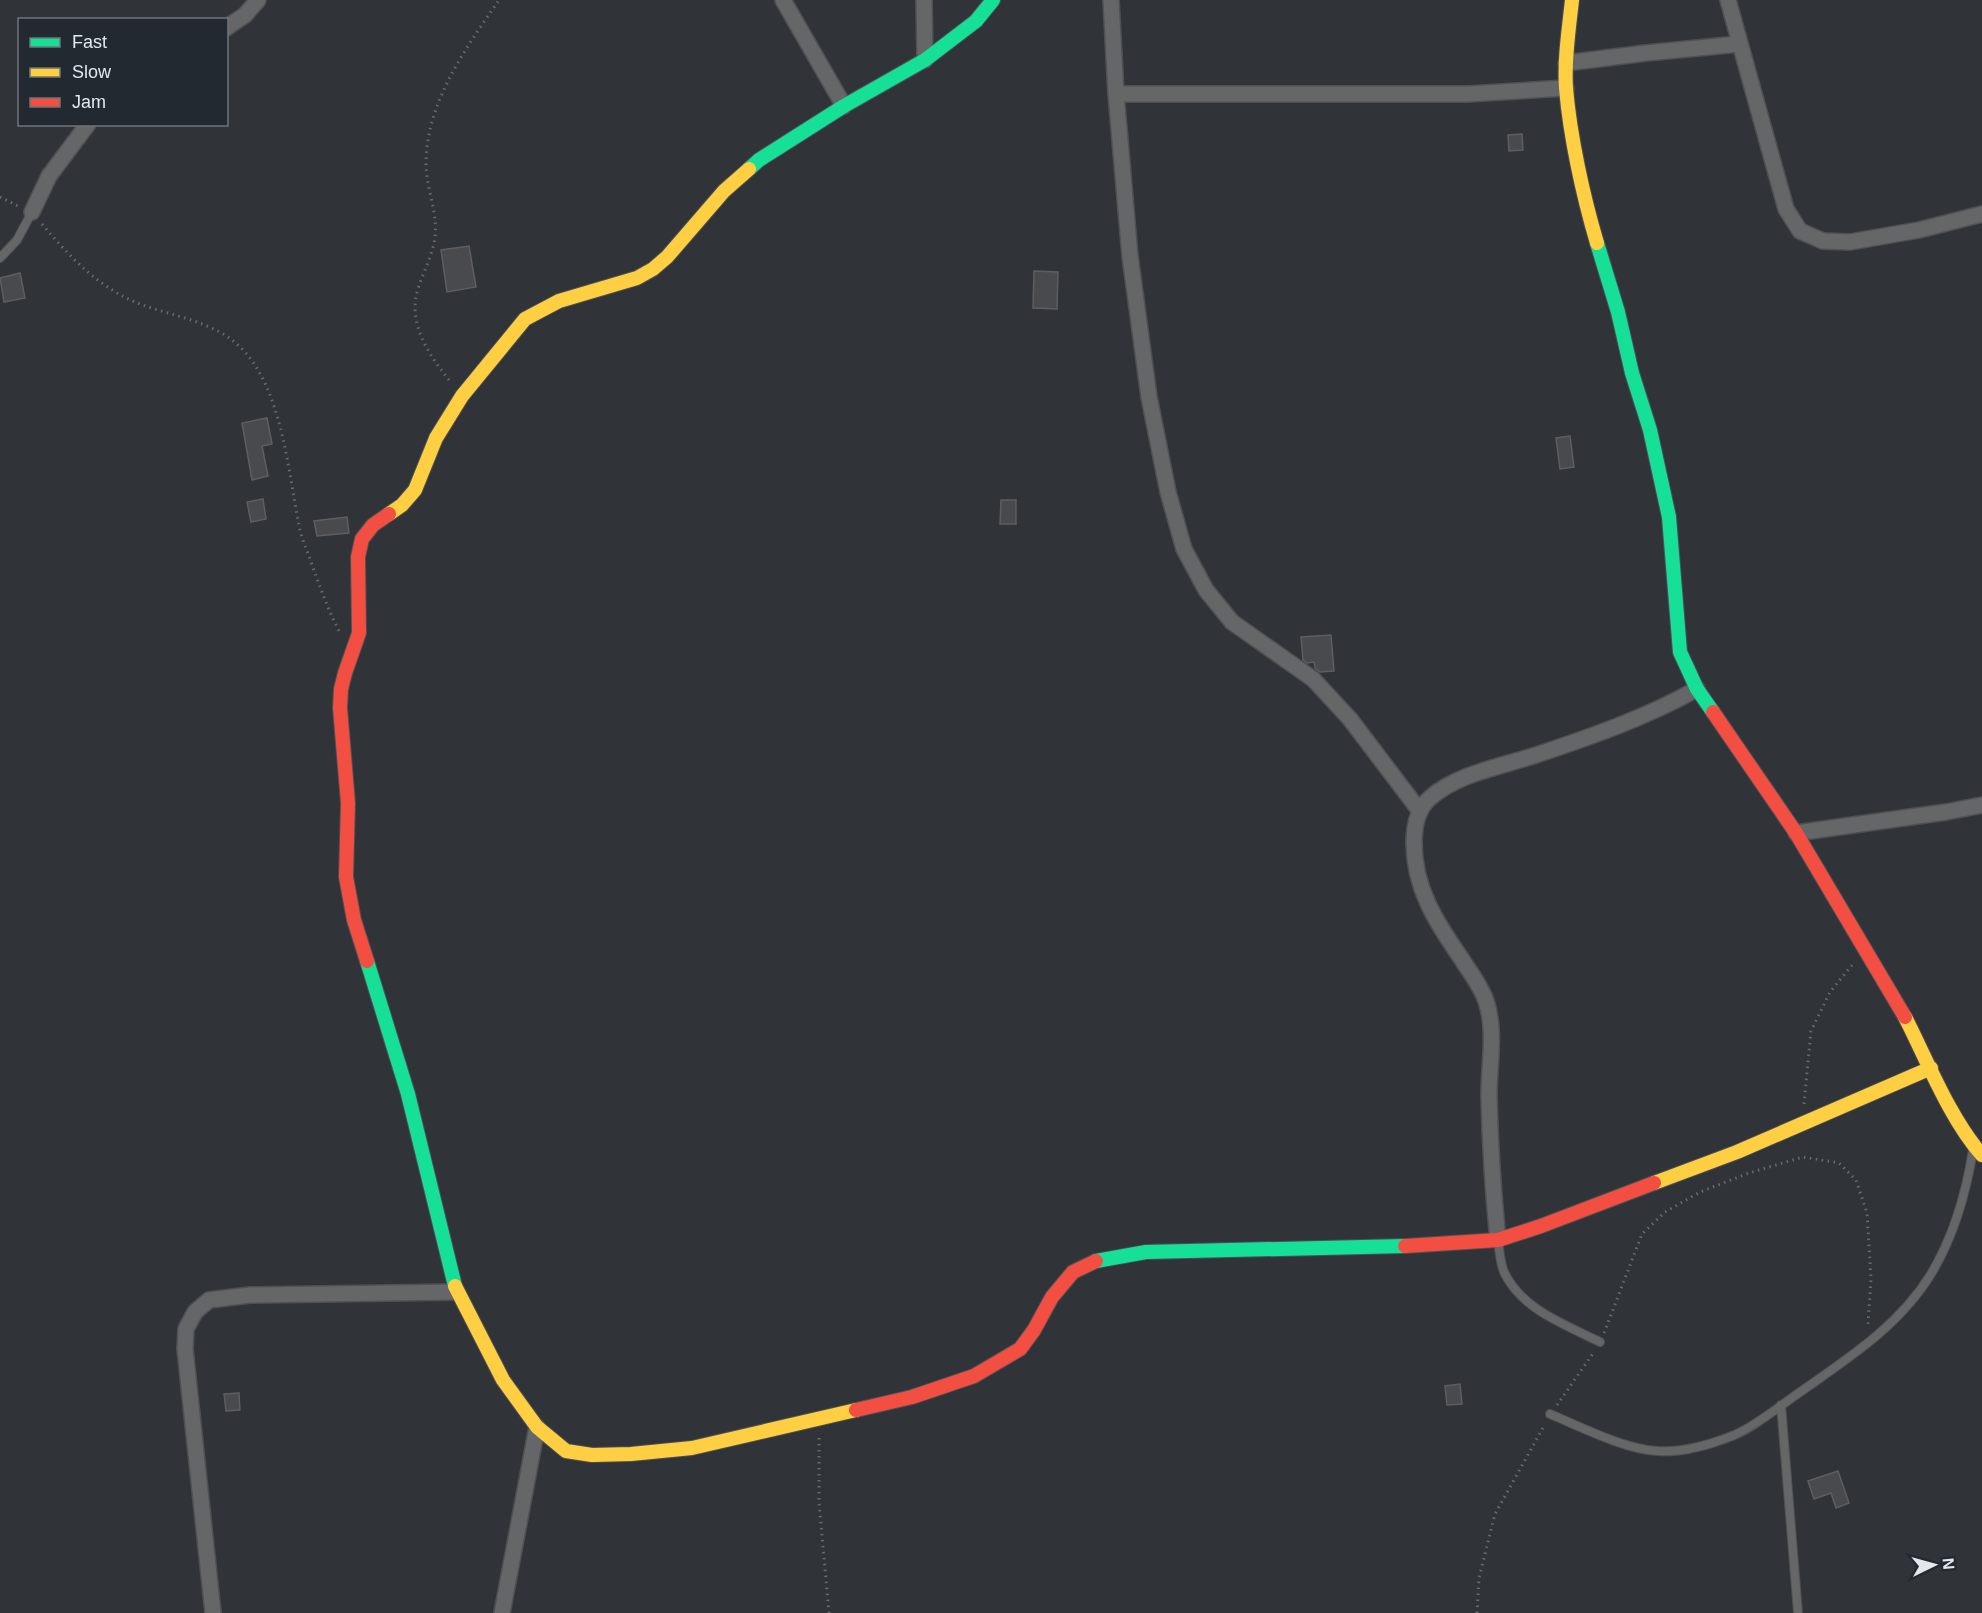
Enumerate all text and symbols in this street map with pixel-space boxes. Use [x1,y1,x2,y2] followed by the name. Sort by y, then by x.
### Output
[18,18,228,126] legend
[72,32,107,52] text: Fast
[72,62,112,82] text: Slow
[72,92,106,112] text: Jam
[1904,1535,1964,1595] north arrow
[1939,1557,1957,1570] text: N

